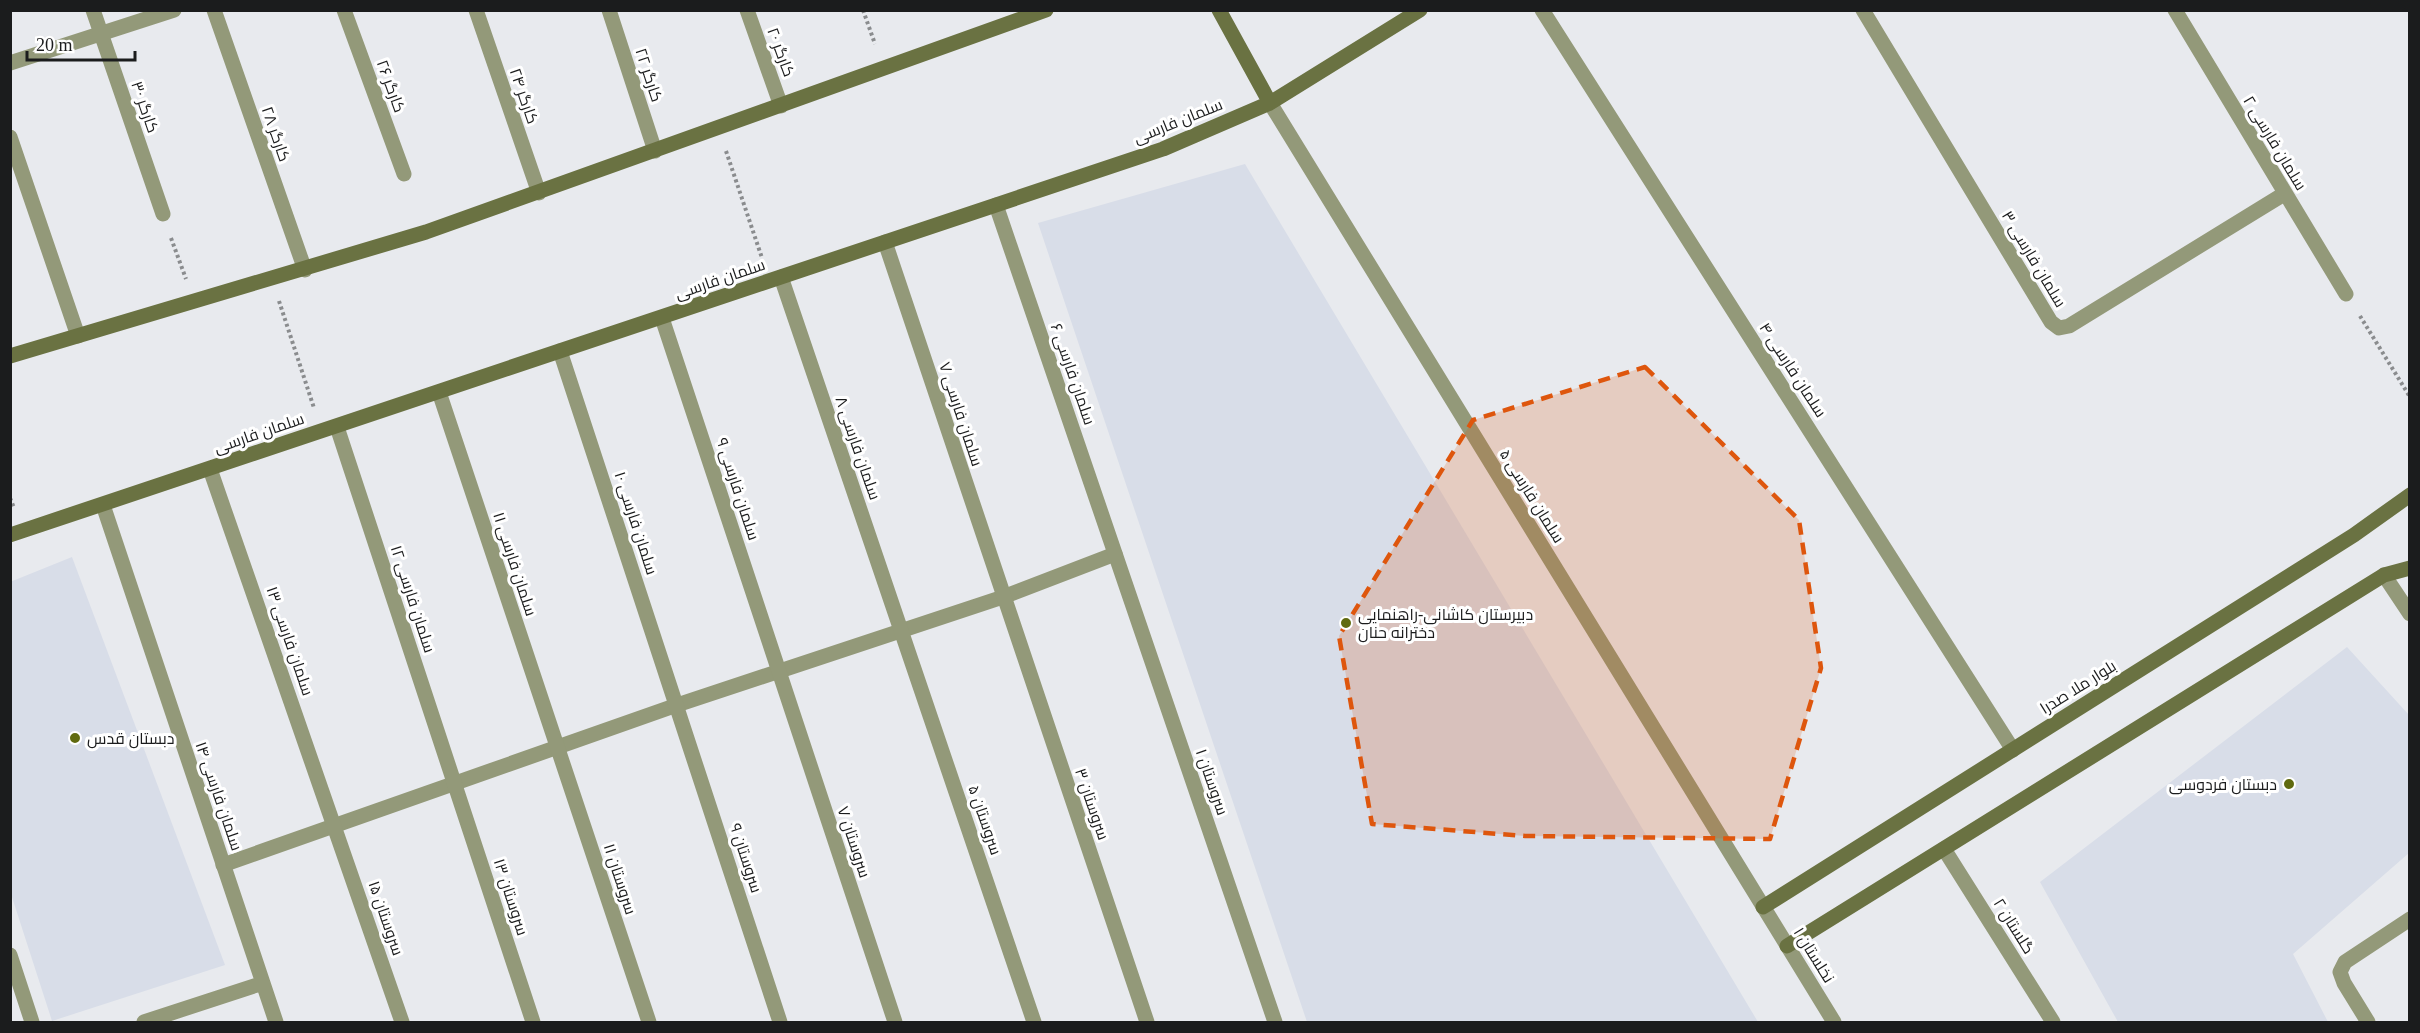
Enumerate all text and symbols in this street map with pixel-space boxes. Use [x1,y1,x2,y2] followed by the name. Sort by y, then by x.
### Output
[27,24,135,62] scale bar
[763,25,798,79] street label: کارگر ۲۰
[36,35,73,55] text: 20 m
[631,46,666,104] street label: کارگر ۲۲
[373,57,408,115] street label: کارگر ۲۶
[506,66,541,126] street label: کارگر ۲۴
[127,79,162,135] street label: کارگر ۳۰
[2239,93,2310,194] street label: سلمان فارسی ۲
[1131,95,1226,148] street label: سلمان فارسی
[258,104,293,164] street label: کارگر ۲۸
[1997,208,2069,311] street label: سلمان فارسی ۳
[673,256,768,304] street label: سلمان فارسی
[1755,320,1830,421] street label: سلمان فارسی ۴
[1046,321,1098,428] street label: سلمان فارسی ۶
[934,360,986,469] street label: سلمان فارسی ۷
[830,394,884,503] street label: سلمان فارسی ۸
[212,410,307,458] street label: سلمان فارسی
[712,436,763,543] street label: سلمان فارسی ۹
[1495,446,1568,547] street label: سلمان فارسی ۵
[609,469,661,577] street label: سلمان فارسی ۱۰
[488,510,540,619] street label: سلمان فارسی ۱۱
[386,543,438,655] street label: سلمان فارسی ۱۲
[261,584,317,698] street label: سلمان فارسی ۱۳
[1358,606,1533,643] place label: دبیرستان کاشانی-راهنمایی دخترانه حنان
[1339,616,1353,630] marker: دبیرستان کاشانی-راهنمایی دخترانه حنان
[2037,657,2120,718] street label: بلوار ملا صدرا
[87,730,175,749] place label: دبستان قدس
[68,731,82,745] marker: دبستان قدس
[191,739,246,853] street label: سلمان فارسی ۱۴
[1191,747,1231,818] street label: سروستان ۱
[1070,766,1112,843] street label: سروستان ۳
[2169,776,2277,795] place label: دبستان فردوسی
[2282,777,2296,791] marker: دبستان فردوسی
[963,783,1005,858] street label: سروستان ۵
[833,804,873,880] street label: سروستان ۷
[725,821,765,896] street label: سروستان ۹
[599,841,639,917] street label: سروستان ۱۱
[489,857,531,938] street label: سروستان ۱۳
[363,879,407,958] street label: سروستان ۱۵
[1989,895,2038,958] street label: گلستان ۲
[1789,924,1838,987] street label: نخلستان ۱

